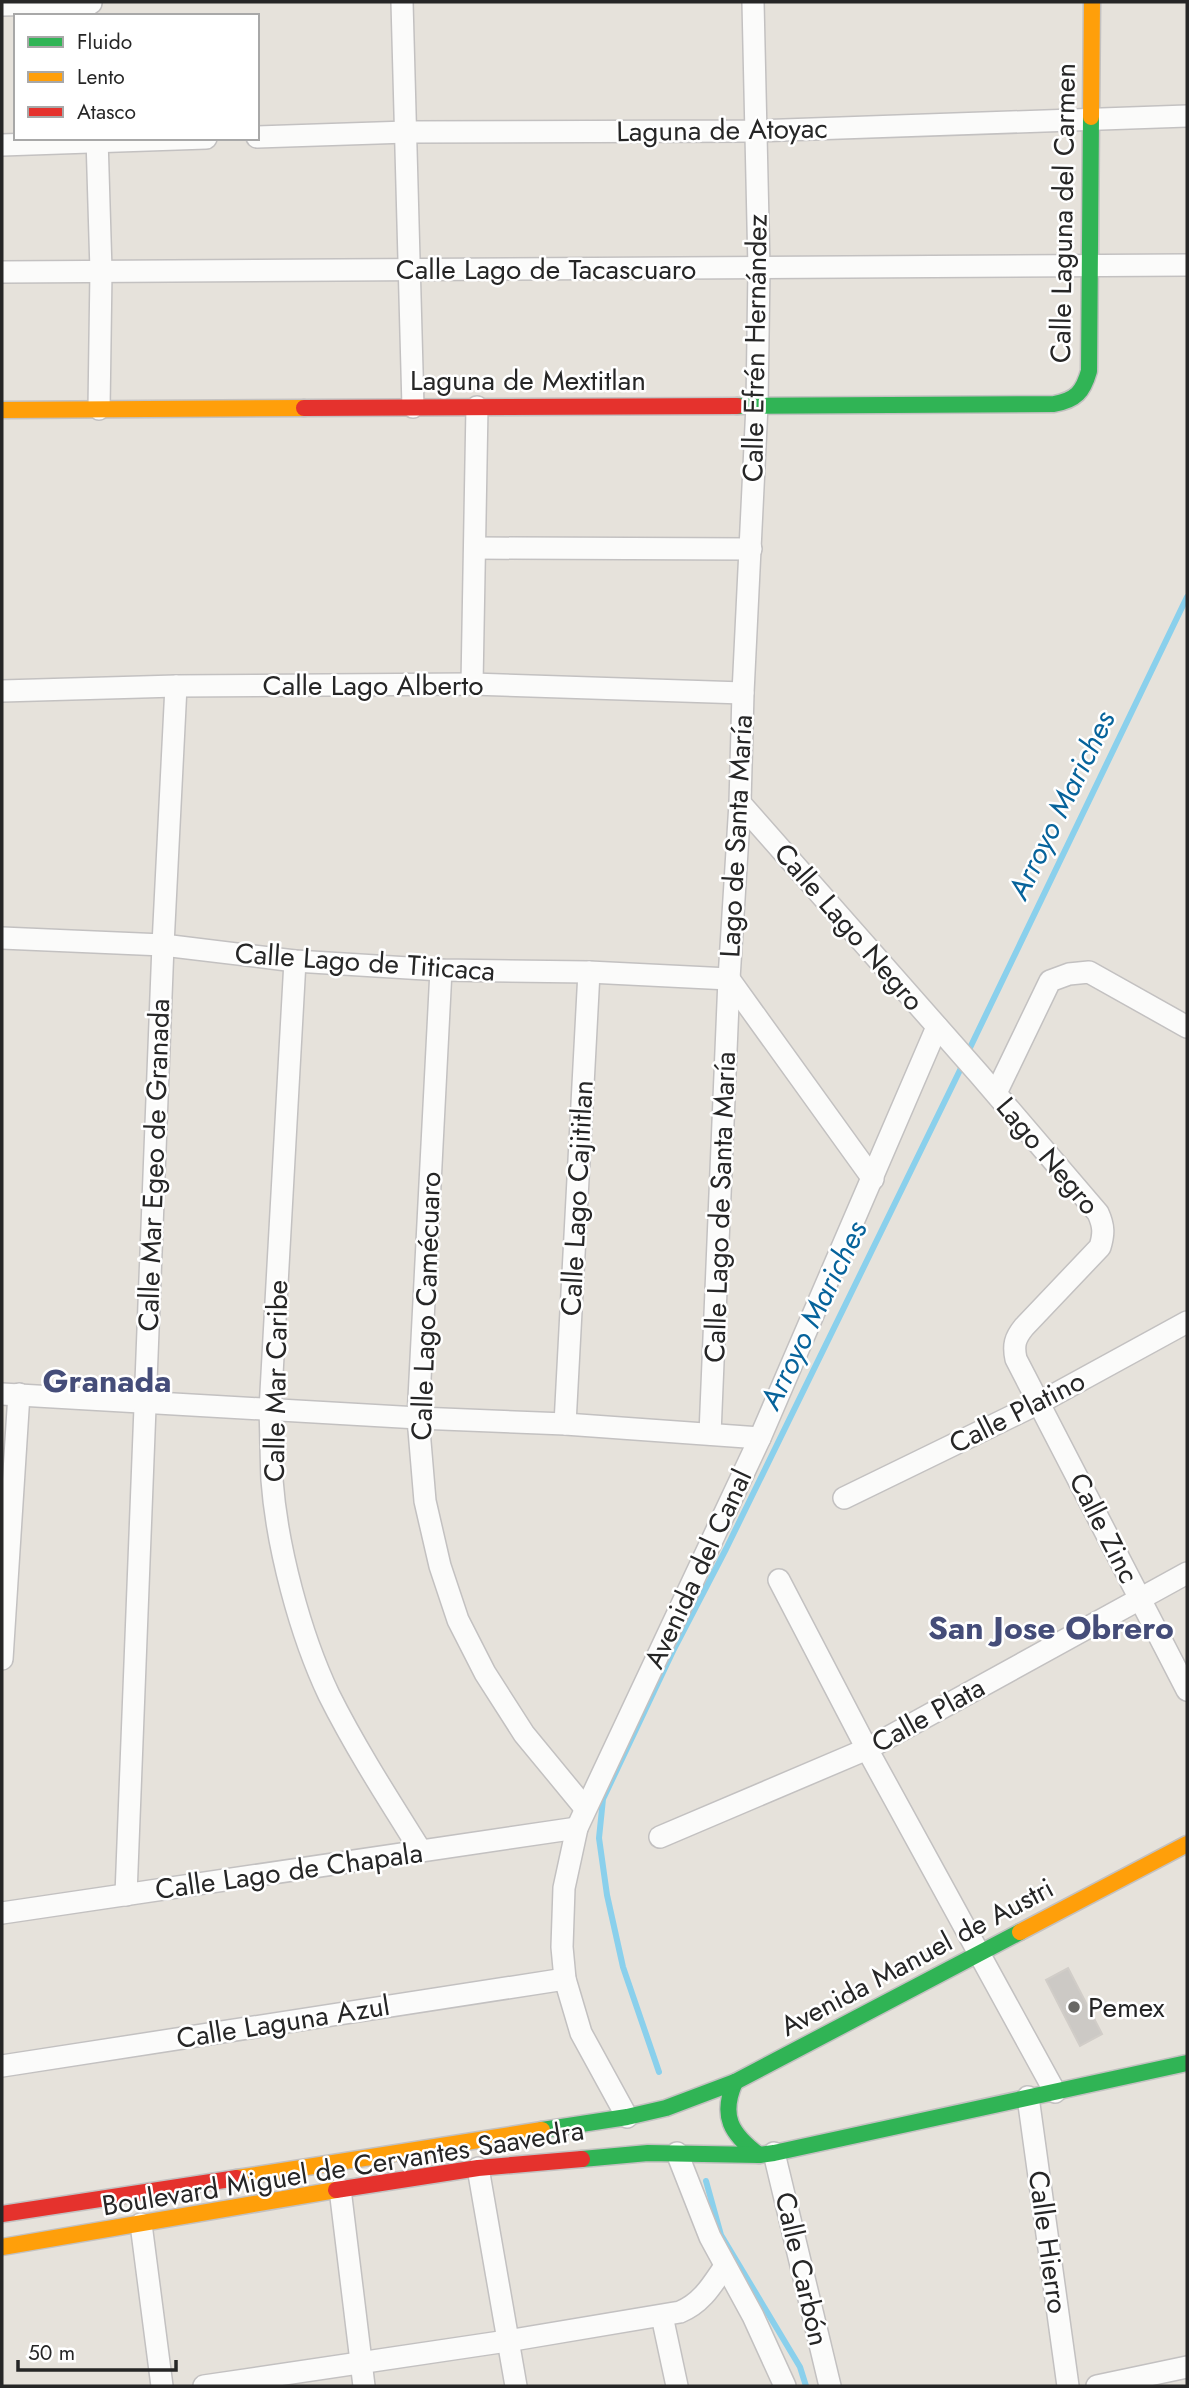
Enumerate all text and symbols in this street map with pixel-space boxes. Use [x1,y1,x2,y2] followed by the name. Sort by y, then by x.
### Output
[14,14,259,140] legend
[77,27,132,57] text: Fluido
[77,62,125,92] text: Lento
[1040,63,1086,363] street label: Calle Laguna del Carmen
[77,97,136,127] text: Atasco
[616,108,828,152] street label: Laguna de Atoyac
[732,213,778,483] street label: Calle Efrén Hernández
[396,249,696,290] street label: Calle Lago de Tacascuaro
[410,360,646,401] street label: Laguna de Mextitlan
[263,665,483,706] street label: Calle Lago Alberto
[996,703,1125,908] water label: Arroyo Mariches
[709,714,763,958] street label: Lago de Santa María
[764,834,934,1020] street label: Calle Lago Negro
[233,932,497,992] street label: Calle Lago de Titicaca
[128,998,180,1332] street label: Calle Mar Egeo de Granada
[694,1051,746,1363] street label: Calle Lago de Santa María
[550,1079,604,1317] street label: Calle Lago Cajititlan
[987,1088,1109,1224] street label: Lago Negro
[401,1171,451,1441] street label: Calle Lago Camécuaro
[748,1213,877,1418] water label: Arroyo Mariches
[254,1279,298,1483] street label: Calle Mar Caribe
[42,1358,172,1404] district label: Granada
[942,1360,1092,1464] street label: Calle Platino
[634,1463,762,1675] street label: Avenida del Canal
[1059,1466,1149,1590] street label: Calle Zinc
[928,1605,1174,1651] district label: San Jose Obrero
[864,1667,992,1763] street label: Calle Plata
[153,1832,425,1910] street label: Calle Lago de Chapala
[773,1867,1061,2047] street label: Avenida Manuel de Austri
[173,1985,393,2059] street label: Calle Laguna Azul
[1088,1987,1165,2028] place label: Pemex
[1066,1999,1082,2015] marker: Pemex
[99,2110,587,2226] street label: Boulevard Miguel de Cervantes Saavedra
[1018,2168,1078,2316] street label: Calle Hierro
[764,2188,840,2350] street label: Calle Carbón
[18,2328,175,2372] scale bar
[28,2338,75,2368] text: 50 m

